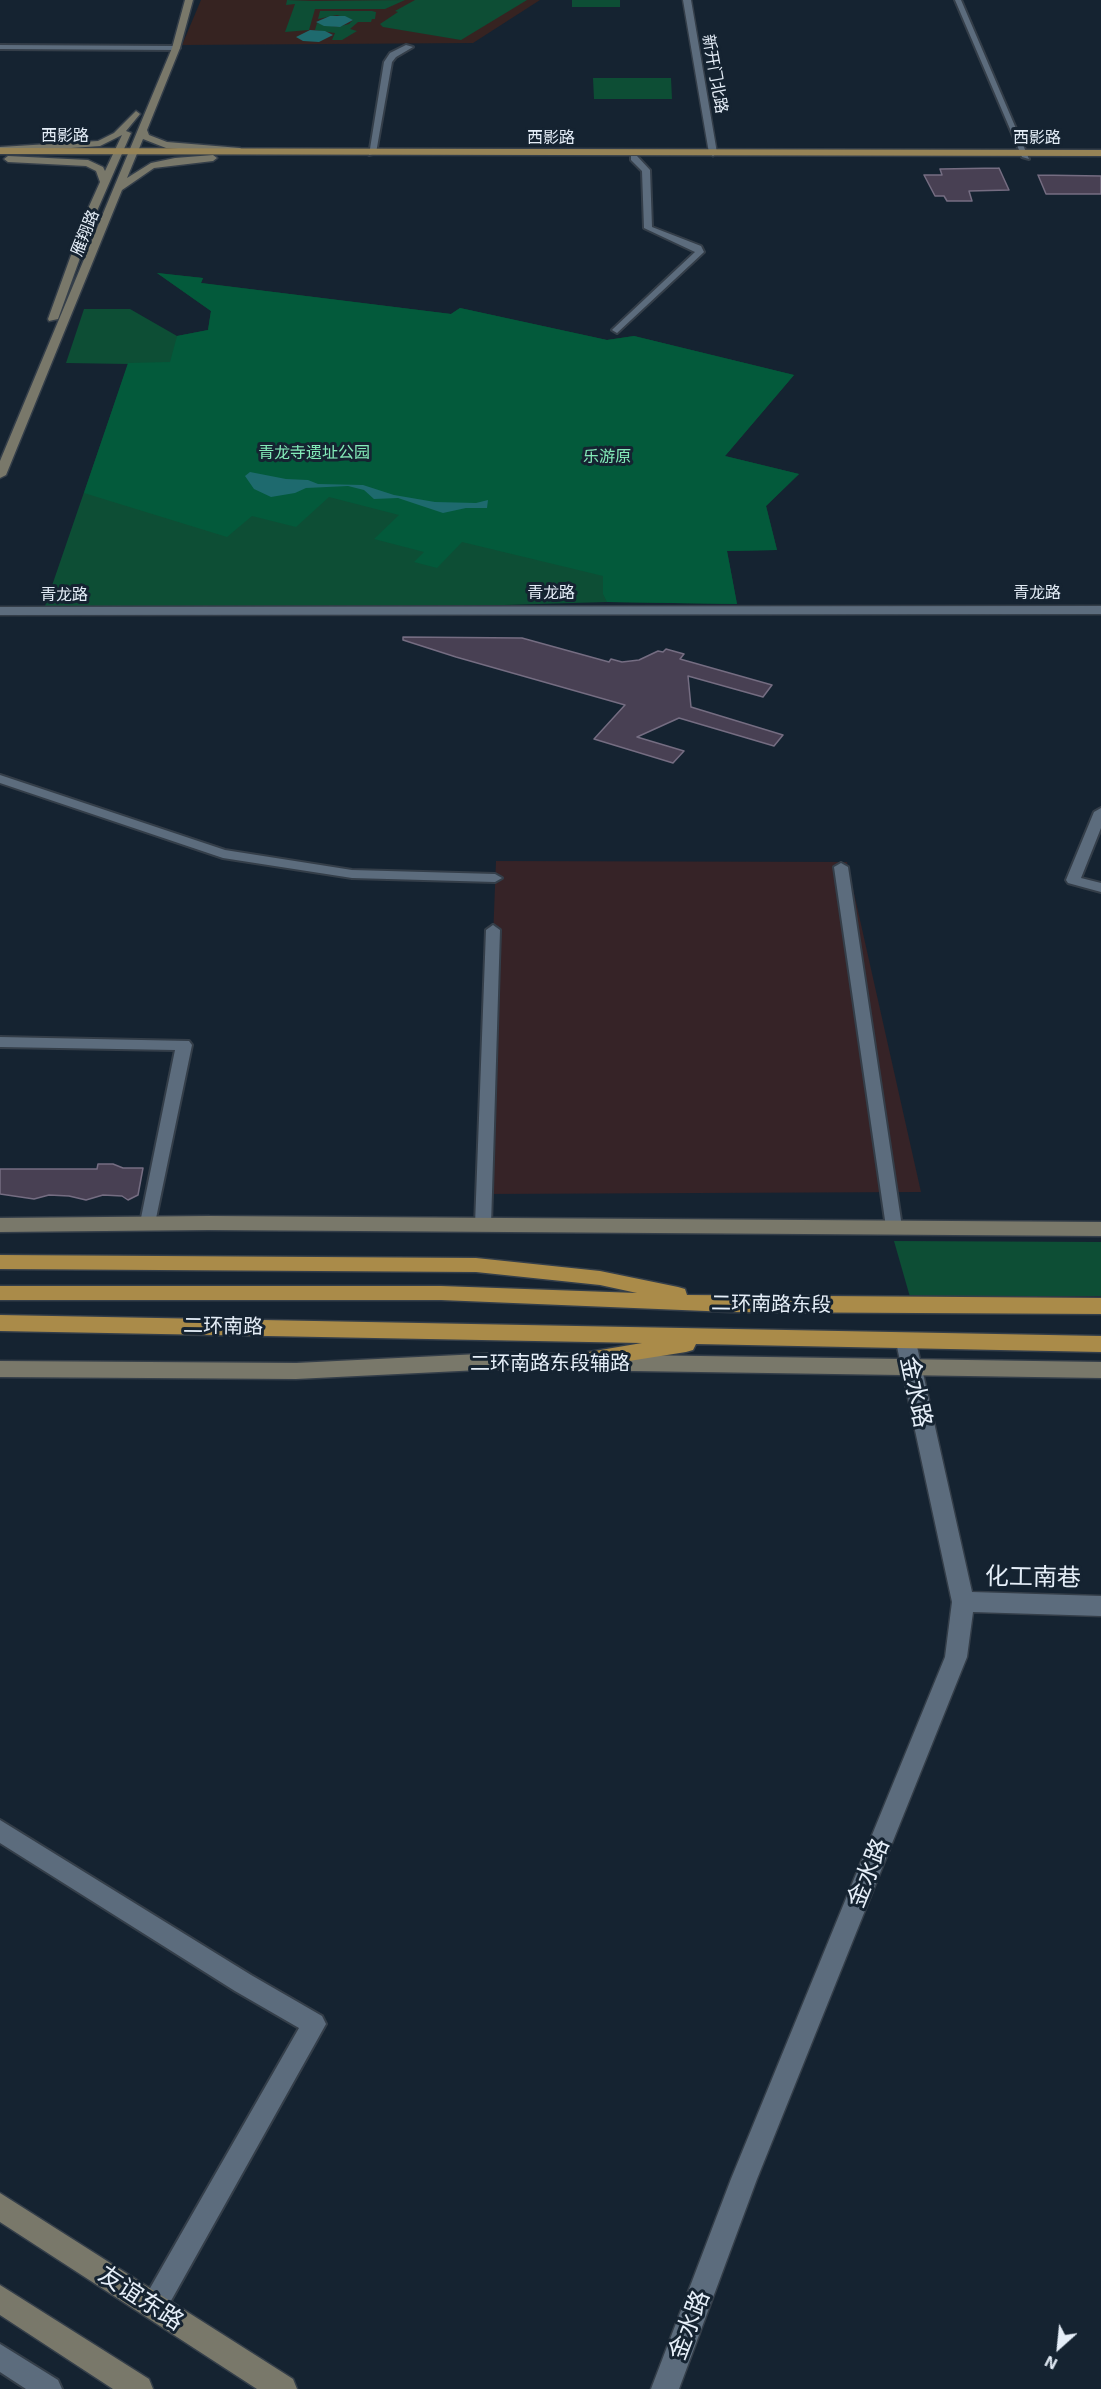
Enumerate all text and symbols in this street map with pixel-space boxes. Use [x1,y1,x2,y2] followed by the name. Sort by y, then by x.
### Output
[699,33,731,115] street label: 新开门北路
[41,126,89,146] street label: 西影路
[527,128,575,148] street label: 西影路
[1013,128,1061,148] street label: 西影路
[67,207,103,259] street label: 雁翔路
[258,443,370,463] park label: 青龙寺遗址公园
[583,447,631,467] park label: 乐游原
[527,583,575,603] street label: 青龙路
[1013,583,1061,603] street label: 青龙路
[40,585,88,605] street label: 青龙路
[711,1291,831,1317] street label: 二环南路东段
[183,1313,263,1339] street label: 二环南路
[470,1351,630,1375] street label: 二环南路东段辅路
[894,1354,938,1430] street label: 金水路
[985,1562,1081,1592] street label: 化工南巷
[841,1834,895,1912] street label: 金水路
[93,2260,189,2336] street label: 友谊东路
[663,2286,715,2364] street label: 金水路
[1029,2317,1089,2377] north arrow
[1041,2352,1060,2375] text: N

